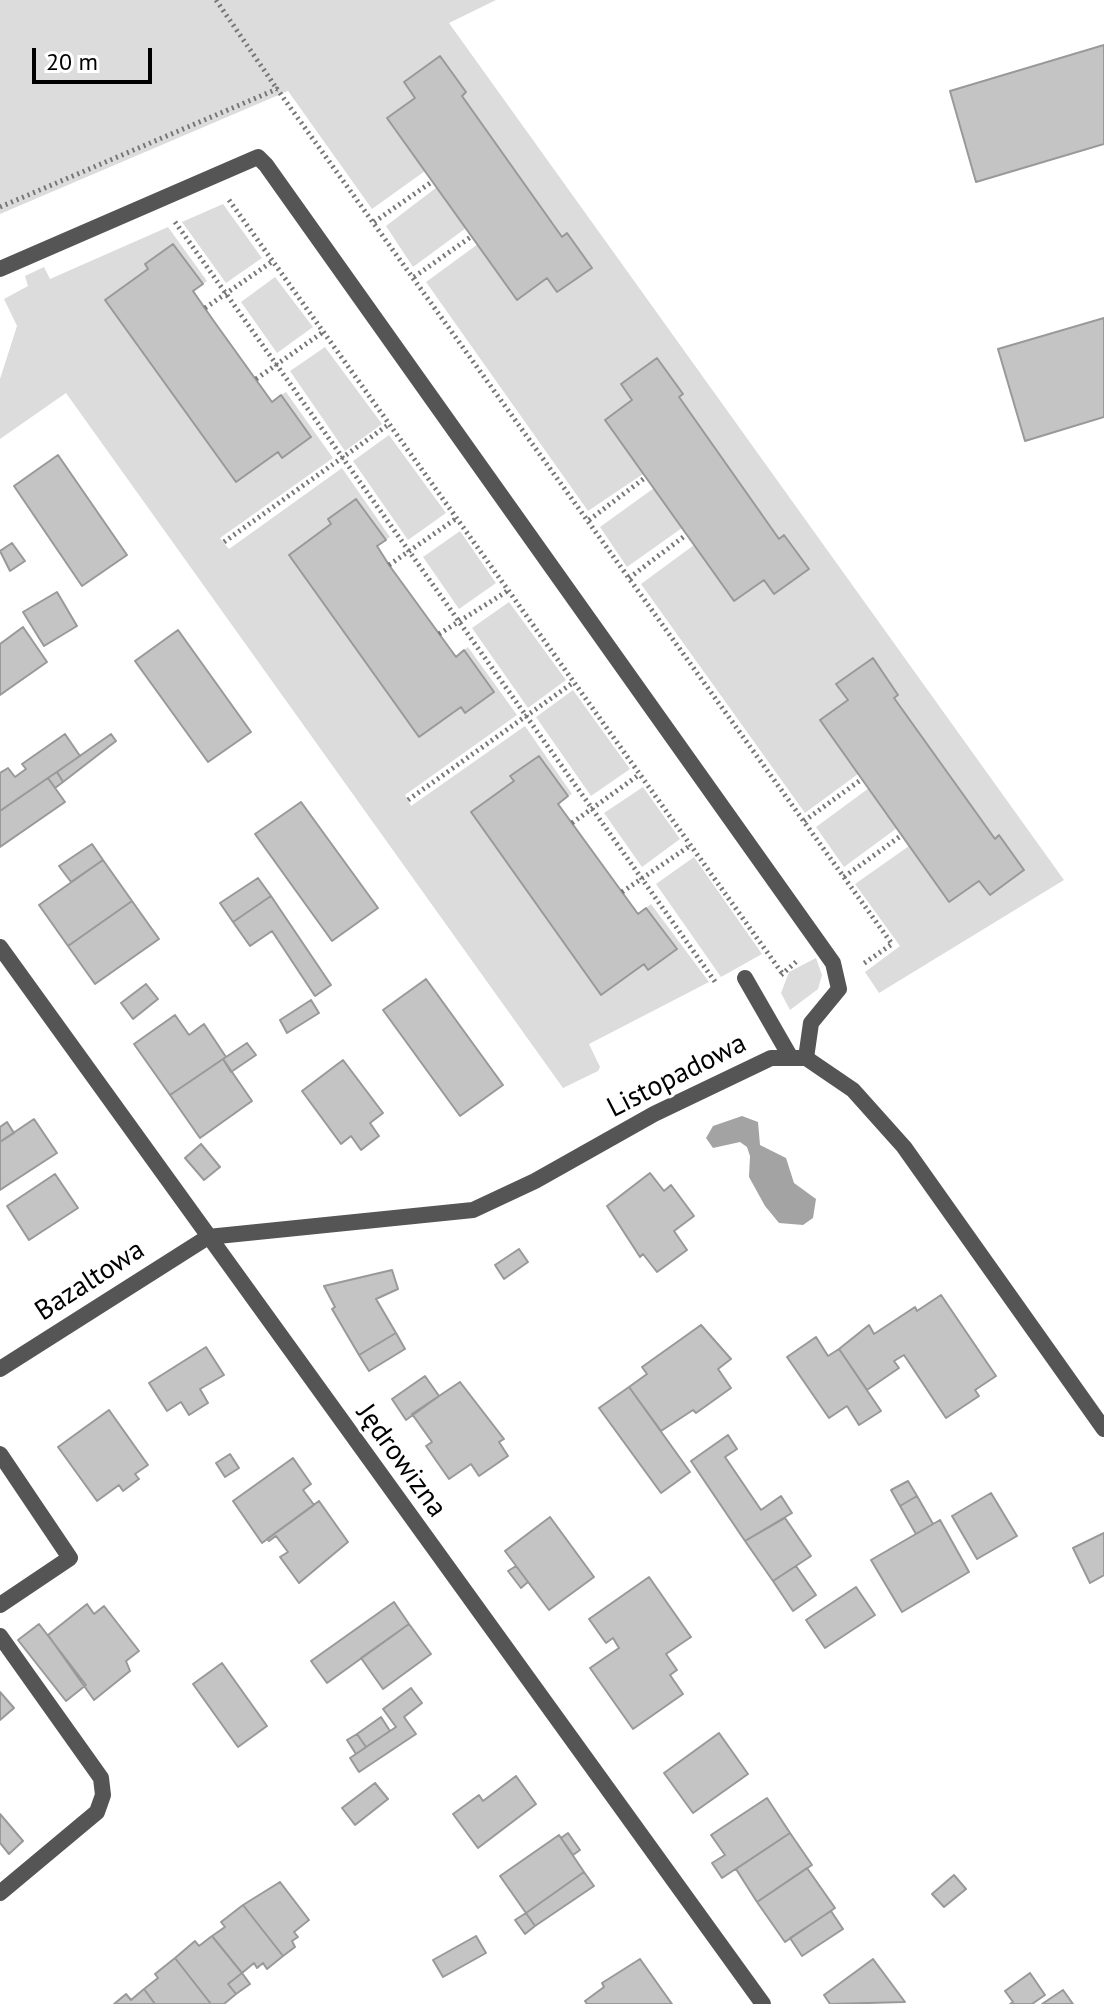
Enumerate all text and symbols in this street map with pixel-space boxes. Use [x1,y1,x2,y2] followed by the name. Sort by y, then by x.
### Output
[36,32,156,82] scale bar
[46,46,98,77] text: 20 m
[602,1027,752,1125] street label: Listopadowa
[29,1233,151,1329] street label: Bazaltowa
[349,1398,453,1524] street label: Jędrowizna

